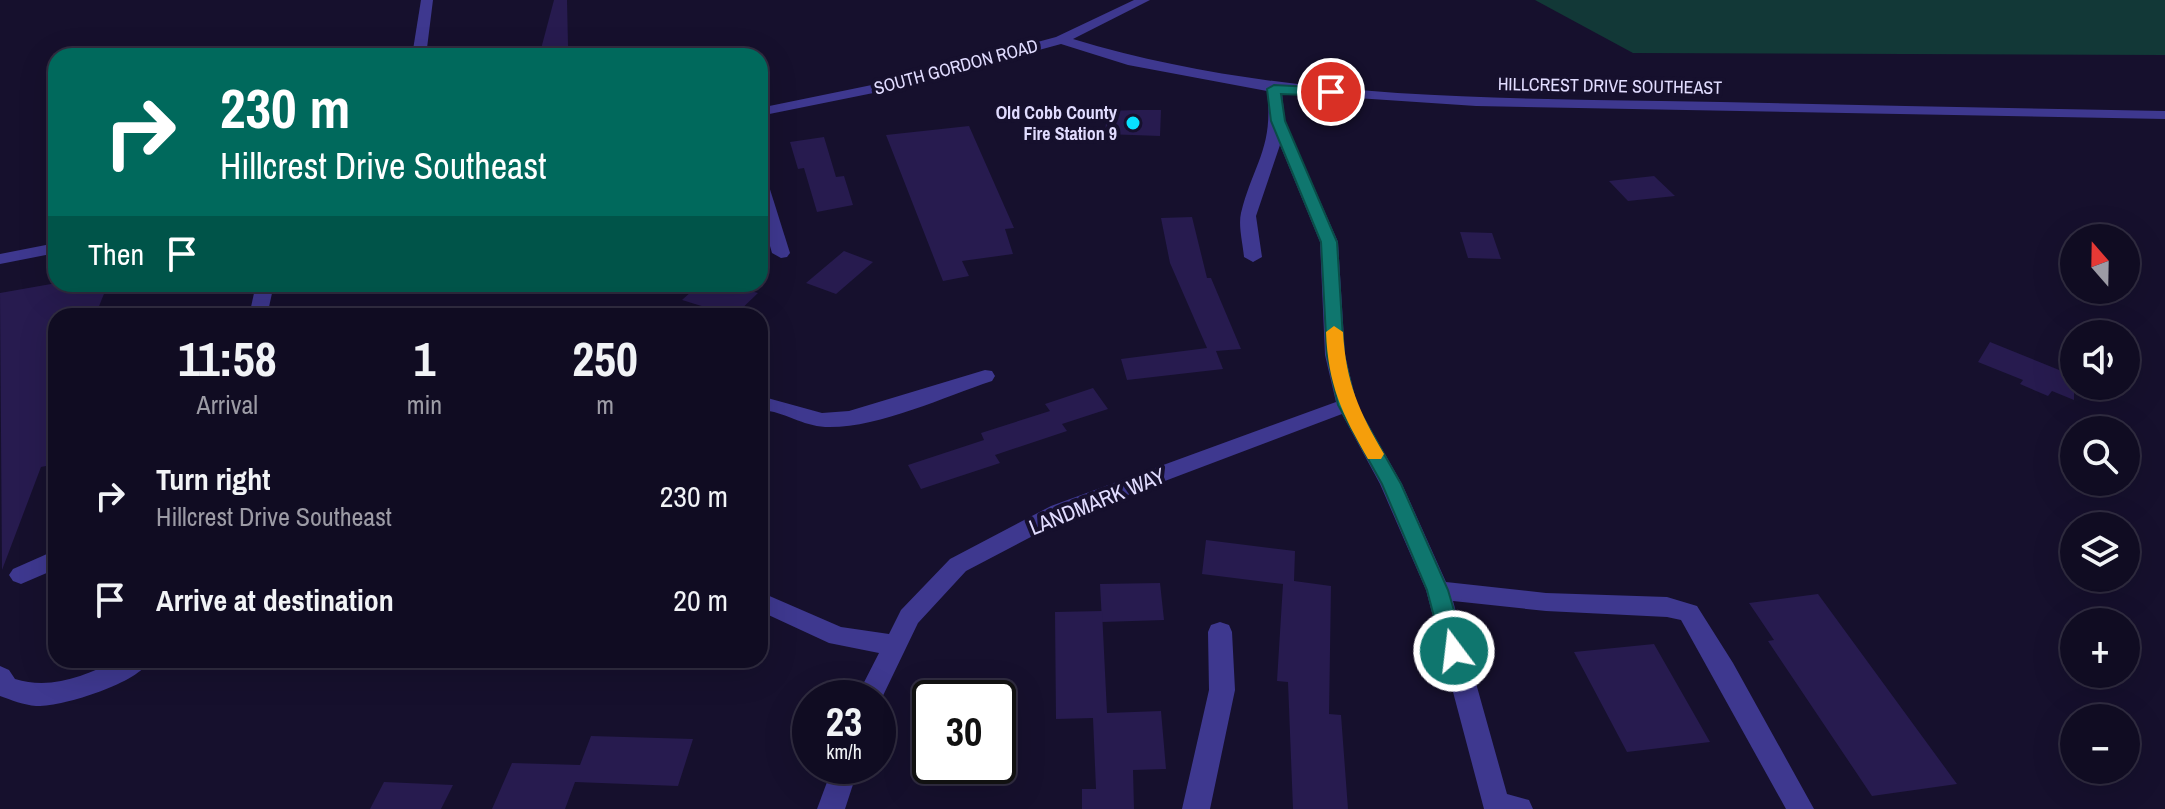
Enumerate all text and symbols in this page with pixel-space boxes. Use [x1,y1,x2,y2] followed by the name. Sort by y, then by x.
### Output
[871,33,1041,100] street label: SOUTH GORDON ROAD
[1297,58,1365,126] pin
[220,70,350,145] text: 230 m
[1309,70,1353,114] icon: arrive
[1498,71,1722,100] street label: HILLCREST DRIVE SOUTHEAST
[88,80,192,184] icon: right
[996,100,1118,146] place label: Old Cobb County Fire Station 9
[1124,114,1142,132] marker: Old Cobb County Fire Station 9
[220,142,546,190] text: Hillcrest Drive Southeast
[2060,224,2140,304] north arrow
[2060,224,2140,784] map controls
[160,232,204,276] icon: arrive
[88,234,144,274] text: Then
[2060,320,2140,400] button: sound
[178,326,277,391] text: 11:58
[413,326,435,391] text: 1
[572,326,638,391] text: 250
[197,387,258,422] text: Arrival
[407,387,442,422] text: min
[596,387,614,422] text: m
[2060,416,2140,496] button: search
[156,459,270,499] text: Turn right
[1024,460,1170,542] street label: LANDMARK WAY
[88,474,132,518] icon: right
[660,476,728,516] text: 230 m
[156,499,392,534] text: Hillcrest Drive Southeast
[2060,512,2140,592] button: layers
[88,578,132,622] icon: arrive
[156,580,394,620] text: Arrive at destination
[673,580,728,620] text: 20 m
[2060,608,2140,688] button: +
[1412,609,1496,693] position arrow
[912,680,1016,784] speed limit sign: 30
[826,695,862,748] text: 23
[2060,704,2140,784] button: −
[826,738,862,765] text: km/h

